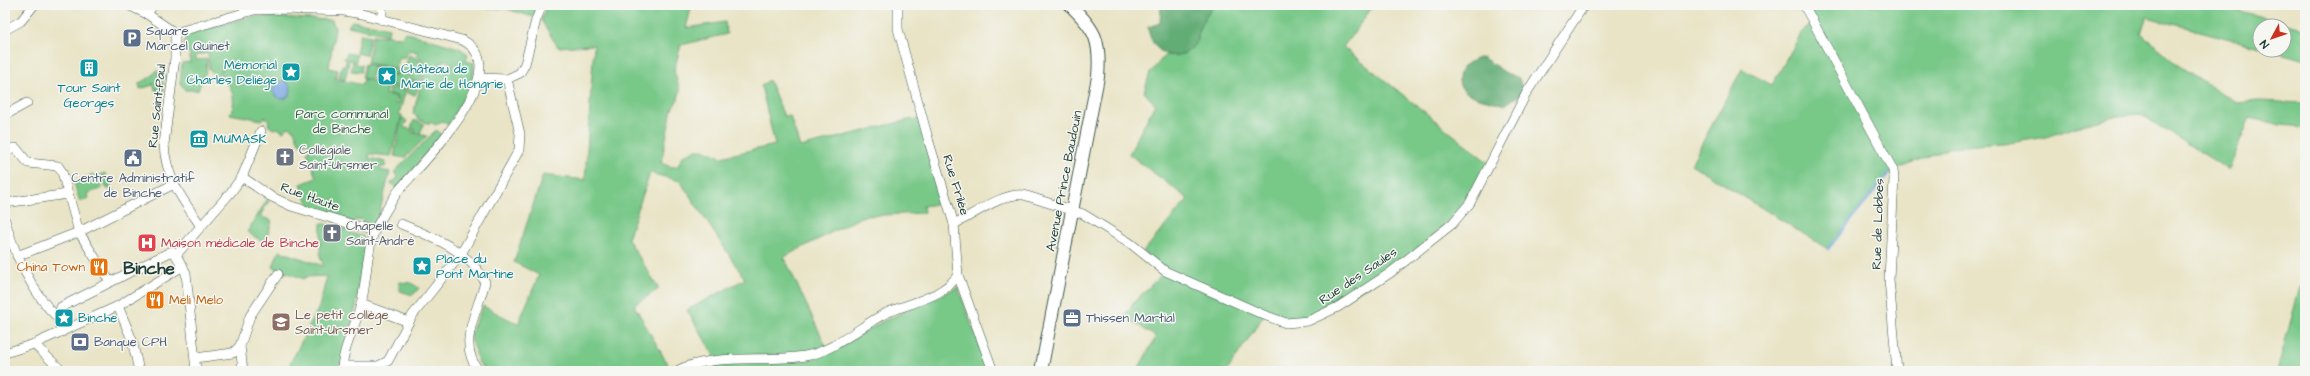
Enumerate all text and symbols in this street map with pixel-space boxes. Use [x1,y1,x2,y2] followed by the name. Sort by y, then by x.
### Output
[2252,18,2292,58] north arrow
[146,22,230,55] place label: Square Marcel Quinet
[121,27,143,49] parking icon: Square Marcel Quinet
[2257,37,2273,52] text: N
[187,56,277,90] place label: Mémorial Charles Deliège
[78,57,100,79] building icon: Tour Saint Georges
[401,60,503,94] place label: Château de Marie de Hongrie
[280,61,302,83] place icon: Mémorial Charles Deliège
[144,63,170,149] street label: Rue Saint-Paul
[376,65,398,87] place icon: Château de Marie de Hongrie
[57,79,121,113] place label: Tour Saint Georges
[295,105,389,138] park label: Parc communal de Binche
[1041,108,1087,253] street label: Avenue Prince Baudouin
[188,128,210,150] museum icon: MUMASK
[213,130,266,148] place label: MUMASK
[299,141,377,174] place label: Collégiale Saint-Ursmer
[274,146,296,168] church icon: Collégiale Saint-Ursmer
[122,147,144,169] public building icon: Centre Administratif de Binche
[938,153,974,217] street label: Rue Frilée
[71,169,195,202] place label: Centre Administratif de Binche
[1867,177,1889,270] street label: Rue de Lobbes
[278,178,342,216] street label: Rue Haute
[346,217,414,250] place label: Chapelle Saint-André
[321,222,343,244] church icon: Chapelle Saint-André
[136,232,158,254] hospital icon: Maison médicale de Binche
[161,234,319,252] place label: Maison médicale de Binche
[1315,243,1401,309] street label: Rue des Saules
[436,250,514,283] place label: Place du Pont Martine
[411,255,433,277] place icon: Place du Pont Martine
[88,256,110,278] restaurant icon: China Town
[123,257,175,281] district label: Binche
[17,258,85,276] place label: China Town
[144,289,166,311] restaurant icon: Meli Melo
[169,291,224,309] place label: Meli Melo
[295,306,389,339] place label: Le petit collège Saint-Ursmer
[53,307,75,329] place icon: Binche
[1061,307,1083,329] office icon: Thissen Martial
[78,309,117,327] place label: Binche
[1086,309,1175,327] place label: Thissen Martial
[270,311,292,333] school or university icon: Le petit collège Saint-Ursmer
[69,331,91,353] bank icon: Banque CPH
[94,333,167,351] place label: Banque CPH

